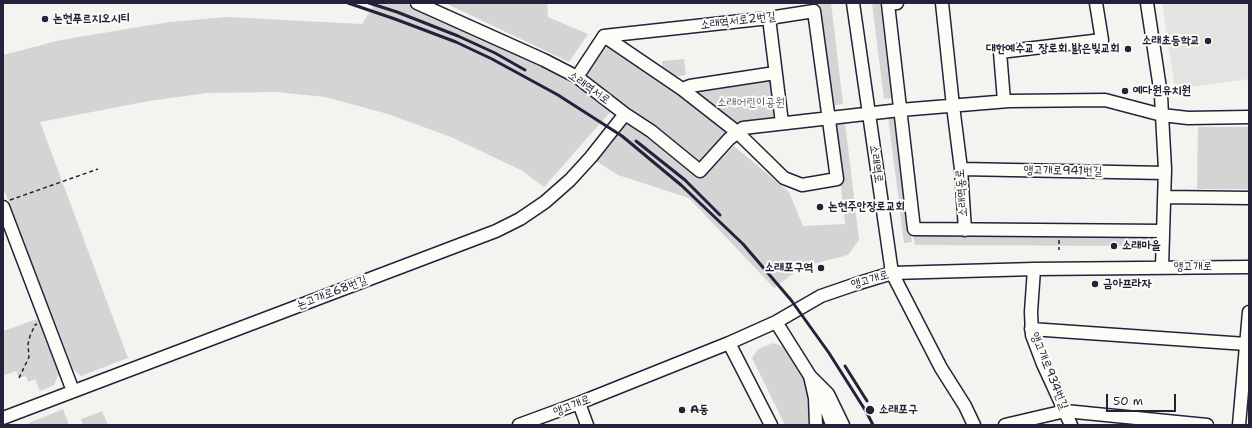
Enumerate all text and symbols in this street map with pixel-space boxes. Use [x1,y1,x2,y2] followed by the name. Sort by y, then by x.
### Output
[699,9,777,33] street label: 소래역서로2번길
[53,12,130,26] place label: 논현푸르지오시티
[40,14,50,24] marker: 논현푸르지오시티
[1142,34,1200,48] place label: 소래초등학교
[1203,36,1213,46] marker: 소래초등학교
[986,42,1120,56] place label: 대한예수교 장로회 밝은빛교회
[1123,44,1133,54] marker: 대한예수교 장로회 밝은빛교회
[565,68,613,108] street label: 소래역서로
[1133,84,1191,98] place label: 예다원유치원
[1120,86,1130,96] marker: 예다원유치원
[717,96,785,110] park label: 소래어린이공원
[866,144,886,184] street label: 소래역로
[1024,163,1102,179] street label: 앵고개로941번길
[953,168,971,218] street label: 소래역동로
[828,200,905,214] place label: 논현주안장로교회
[815,202,825,212] marker: 논현주안장로교회
[1122,239,1161,253] place label: 소래마을
[1109,241,1119,251] marker: 소래마을
[1174,260,1212,274] street label: 앵고개로
[765,261,813,275] place label: 소래포구역
[816,263,826,273] marker: 소래포구역
[849,268,891,292] street label: 앵고개로
[295,273,369,313] street label: 논고개로68번길
[1103,277,1151,291] place label: 금아프라자
[1090,279,1100,289] marker: 금아프라자
[1027,330,1071,412] street label: 앵고개로934번길
[1108,386,1178,412] scale bar
[551,392,593,420] street label: 앵고개로
[1113,393,1143,409] text: 50 m
[690,403,709,417] place label: A동
[879,403,918,417] place label: 소래포구
[864,404,876,416] marker: 소래포구
[677,405,687,415] marker: A동

